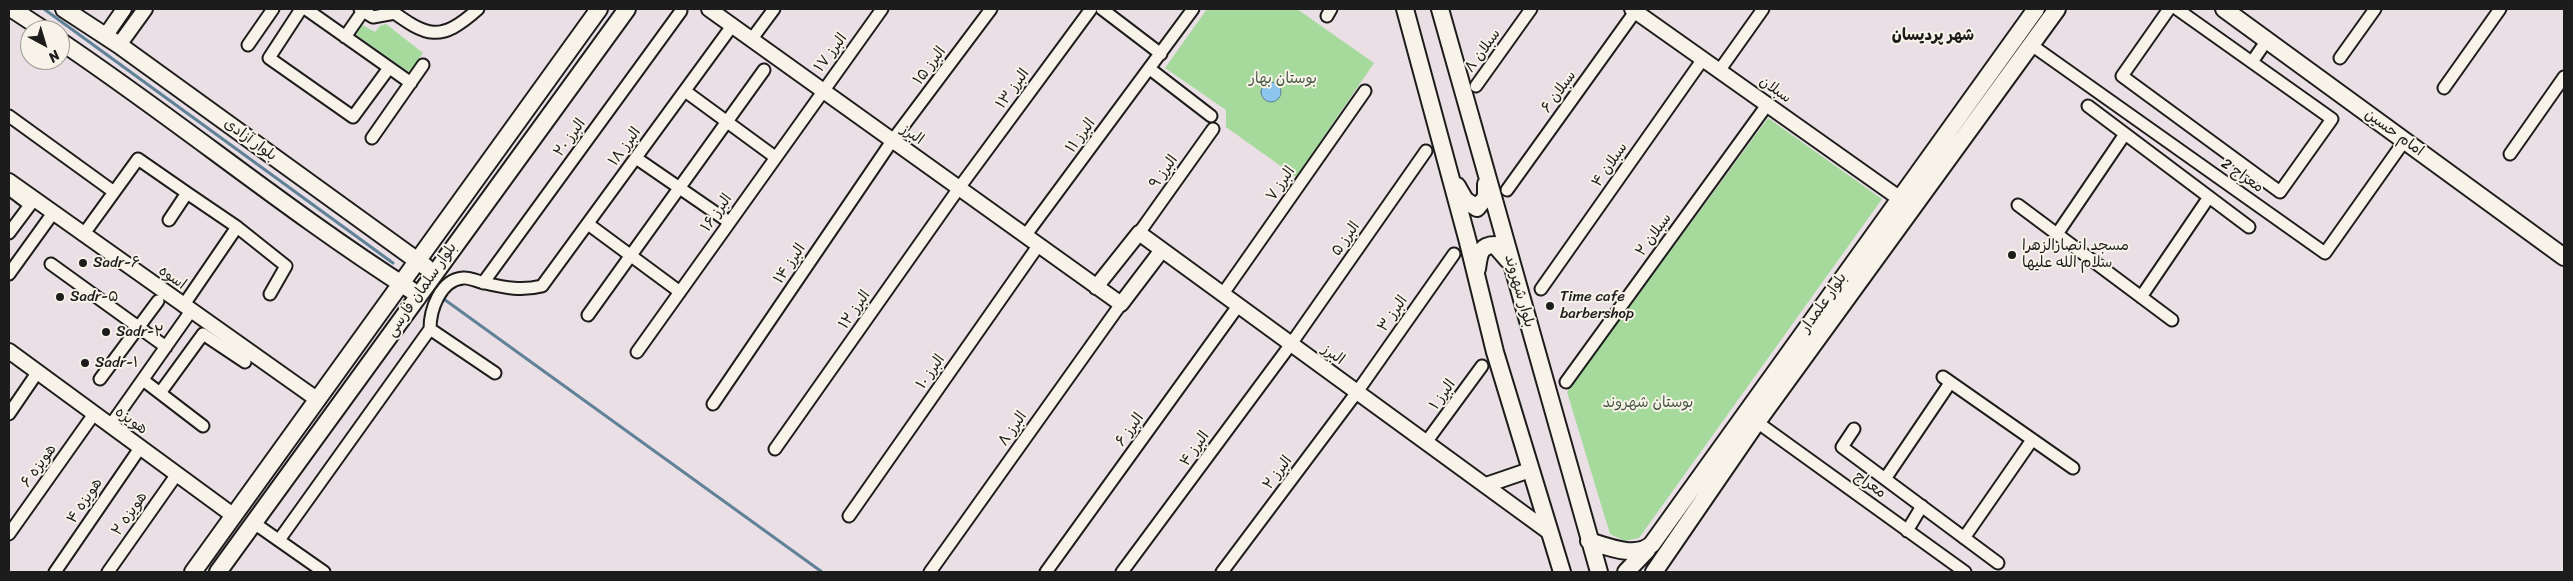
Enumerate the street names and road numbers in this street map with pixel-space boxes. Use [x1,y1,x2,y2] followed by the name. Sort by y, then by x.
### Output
[1461,26,1505,76] street label: سبلان ۸
[811,30,851,76] street label: البرز ۱۷
[910,43,950,89] street label: البرز ۱۵
[992,65,1034,113] street label: البرز ۱۳
[1538,67,1580,117] street label: سبلان ۶
[1755,73,1795,107] street label: سبلان
[2361,106,2427,160] street label: امام حسین
[220,115,280,165] street label: بلوار آزادی
[550,115,590,161] street label: البرز ۲۰
[1062,115,1100,157] street label: البرز ۱۱
[897,121,927,149] street label: البرز
[605,124,645,170] street label: البرز ۱۸
[1588,139,1632,191] street label: سبلان ۴
[1146,152,1182,192] street label: البرز ۹
[2217,155,2267,197] street label: معراج 2
[1263,163,1299,205] street label: البرز ۷
[698,191,736,235] street label: البرز ۱۶
[1632,210,1676,260] street label: سبلان ۲
[1328,218,1364,260] street label: البرز ۵
[383,239,461,341] street label: بلوار سلمان فارسی
[770,241,810,287] street label: البرز ۱۴
[1500,252,1538,330] street label: بلوار شهروند
[155,262,189,294] street label: اسوه
[1797,270,1851,336] street label: بلوار علمدار
[835,287,875,333] street label: البرز ۱۲
[1374,293,1412,335] street label: البرز ۳
[1318,341,1348,369] street label: البرز
[913,351,949,393] street label: البرز ۱۰
[1426,376,1460,414] street label: البرز ۱
[111,403,151,439] street label: هویزه
[995,408,1031,450] street label: البرز ۸
[1112,410,1148,450] street label: البرز ۶
[1176,428,1214,470] street label: البرز ۴
[17,441,61,491] street label: هویزه ۶
[1259,453,1297,493] street label: البرز ۲
[1850,467,1890,503] street label: معراج
[63,475,107,527] street label: هویزه ۴
[108,488,152,540] street label: هویزه ۲

